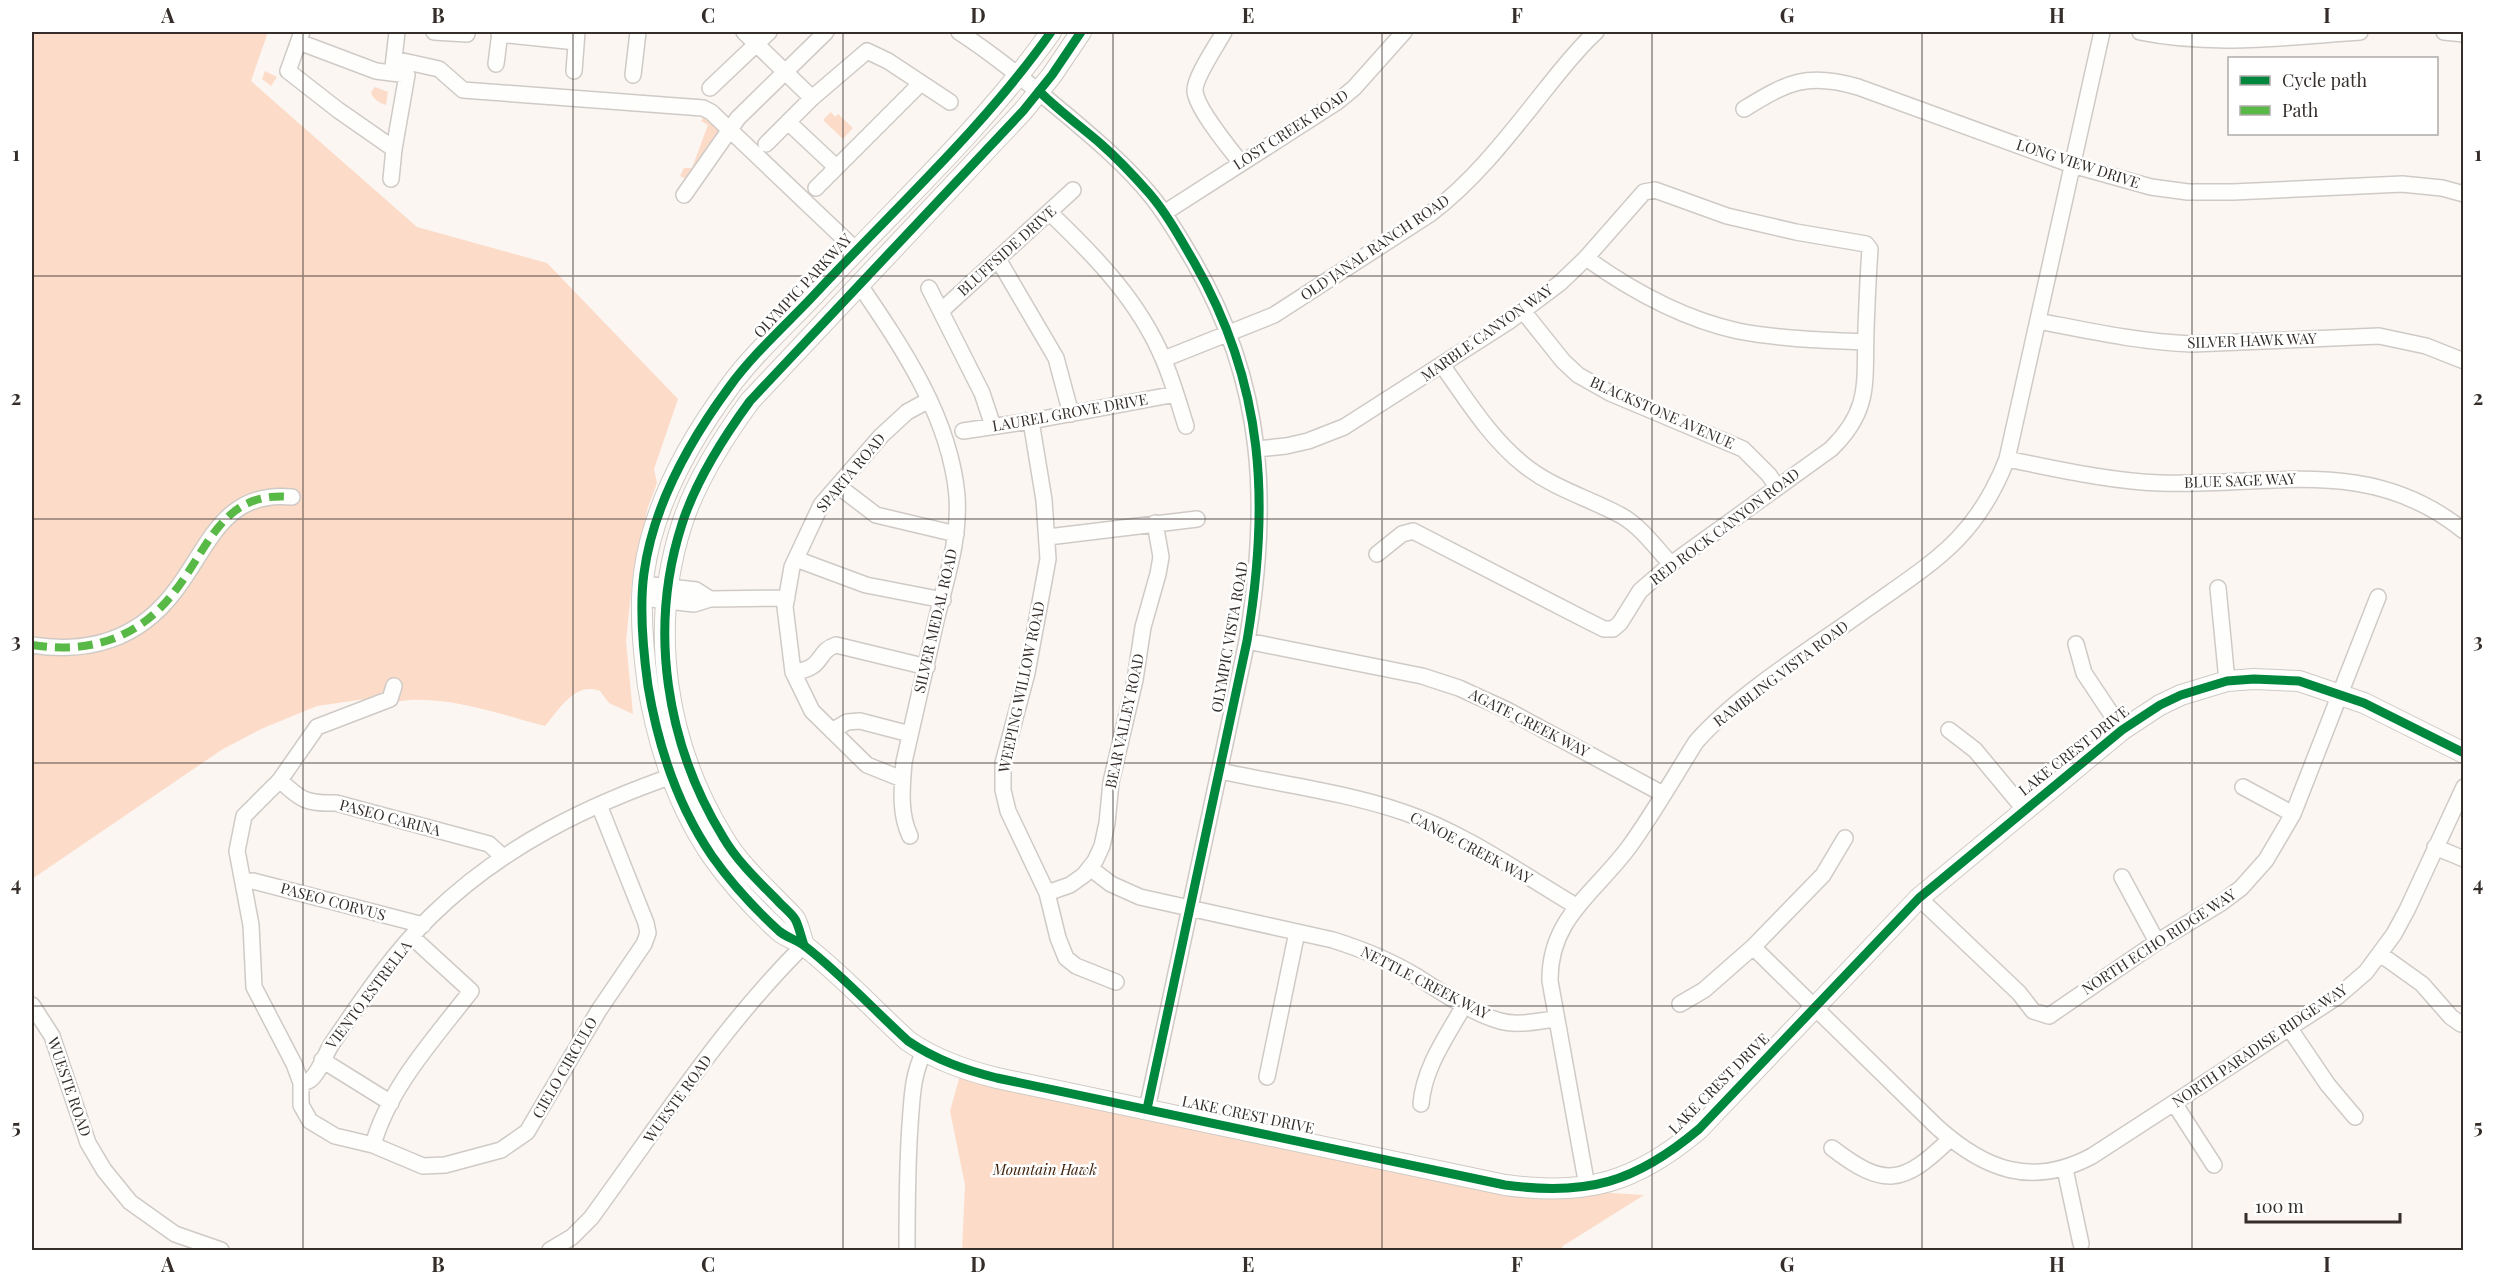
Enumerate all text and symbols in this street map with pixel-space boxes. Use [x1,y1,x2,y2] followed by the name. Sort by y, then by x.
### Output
[160,1,175,28] text: A
[431,1,445,28] text: B
[701,1,715,28] text: C
[970,1,986,28] text: D
[1242,1,1254,28] text: E
[1511,1,1523,28] text: F
[1780,1,1795,28] text: G
[2049,1,2065,28] text: H
[2323,1,2331,28] text: I
[2228,57,2438,135] legend
[2282,68,2367,92] text: Cycle path
[1229,84,1352,174] street label: LOST CREEK ROAD
[2282,98,2319,122] text: Path
[2014,134,2143,192] street label: LONG VIEW DRIVE
[12,139,20,166] text: 1
[2474,139,2482,166] text: 1
[1296,190,1453,305] street label: OLD JANAL RANCH ROAD
[953,201,1060,300] street label: BLUFFSIDE DRIVE
[749,229,856,342] street label: OLYMPIC PARKWAY
[1417,279,1556,385] street label: MARBLE CANYON WAY
[2187,328,2317,352] street label: SILVER HAWK WAY
[1587,371,1738,453] street label: BLACKSTONE AVENUE
[11,383,21,410] text: 2
[2473,383,2483,410] text: 2
[991,388,1149,436] street label: LAUREL GROVE DRIVE
[811,429,889,516] street label: SPARTA ROAD
[1645,463,1803,589] street label: RED ROCK CANYON ROAD
[2184,468,2296,492] street label: BLUE SAGE WAY
[909,546,961,695] street label: SILVER MEDAL ROAD
[1206,560,1252,714] street label: OLYMPIC VISTA ROAD
[993,599,1049,775] street label: WEEPING WILLOW ROAD
[1709,616,1852,731] street label: RAMBLING VISTA ROAD
[11,626,21,653] text: 3
[2473,626,2483,653] text: 3
[1100,651,1148,790] street label: BEAR VALLEY ROAD
[1465,683,1593,761] street label: AGATE CREEK WAY
[2014,701,2133,800] street label: LAKE CREST DRIVE
[337,794,444,840] street label: PASEO CARINA
[1407,806,1536,888] street label: CANOE CREEK WAY
[11,869,21,896] text: 4
[2473,869,2483,896] text: 4
[278,877,388,925] street label: PASEO CORVUS
[2078,884,2239,999] street label: NORTH ECHO RIDGE WAY
[320,936,416,1053] street label: VIENTO ESTRELLA
[1358,941,1493,1023] street label: NETTLE CREEK WAY
[2168,979,2351,1111] street label: NORTH PARADISE RIDGE WAY
[527,1013,601,1122] street label: CIELO CIRCULO
[1664,1029,1773,1138] street label: LAKE CREST DRIVE
[43,1033,96,1139] street label: WUESTE ROAD
[638,1050,716,1147] street label: WUESTE ROAD
[1180,1090,1316,1138] street label: LAKE CREST DRIVE
[11,1112,21,1139] text: 5
[2473,1112,2483,1139] text: 5
[992,1159,1097,1179] park label: Mountain Hawk
[2246,1186,2400,1224] scale bar
[2255,1194,2304,1218] text: 100 m
[160,1250,175,1277] text: A
[431,1250,445,1277] text: B
[701,1250,715,1277] text: C
[970,1250,986,1277] text: D
[1242,1250,1254,1277] text: E
[1511,1250,1523,1277] text: F
[1780,1250,1795,1277] text: G
[2049,1250,2065,1277] text: H
[2323,1250,2331,1277] text: I

